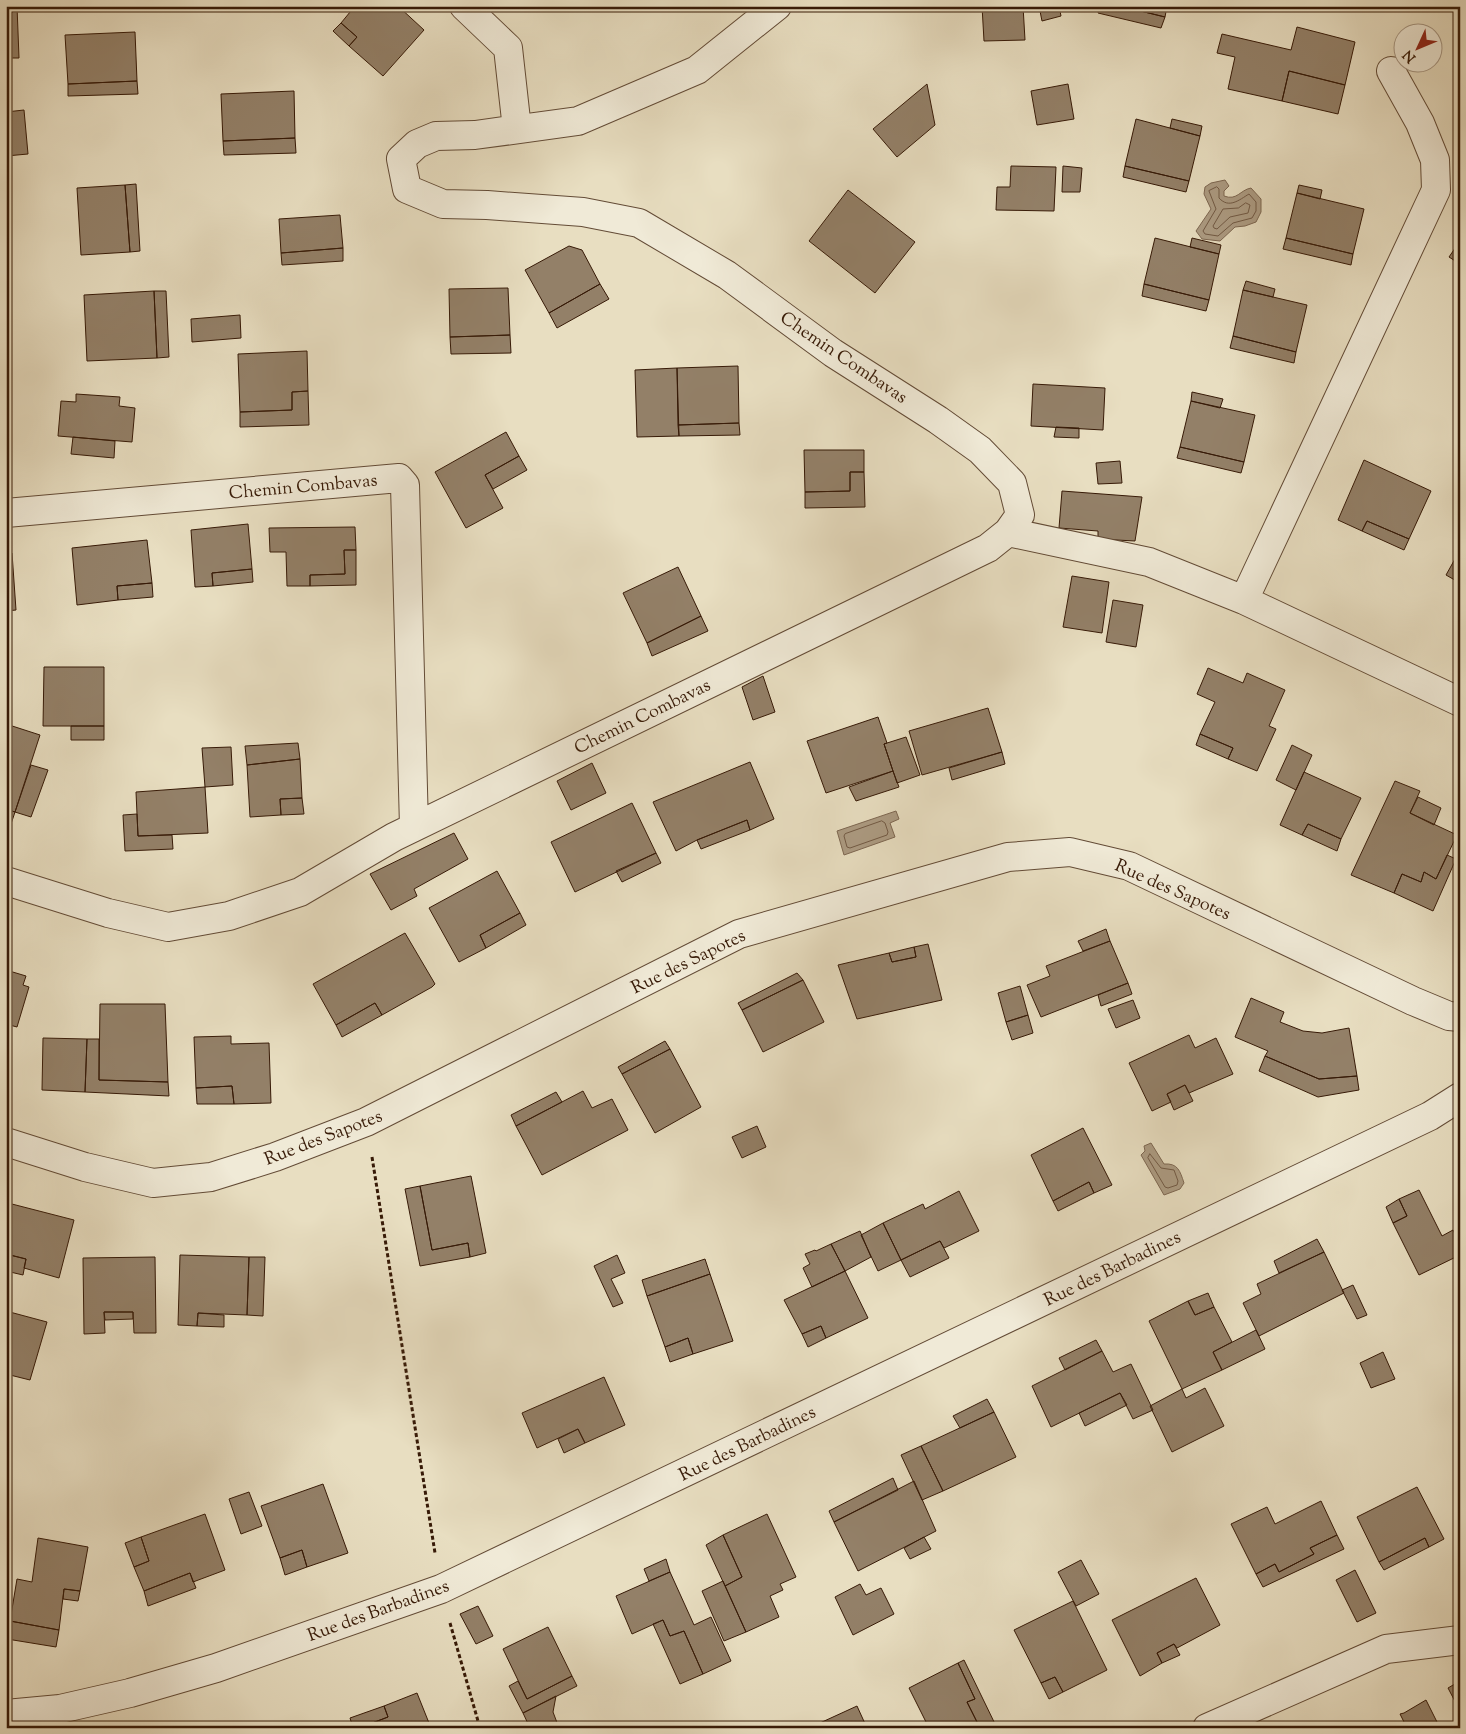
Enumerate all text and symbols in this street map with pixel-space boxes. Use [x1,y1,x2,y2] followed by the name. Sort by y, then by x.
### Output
[1394,22,1444,72] north arrow
[1399,45,1421,67] text: N
[774,306,912,411] street label: Chemin Combavas
[228,469,379,507] street label: Chemin Combavas
[570,673,716,762] street label: Chemin Combavas
[1110,854,1234,928] street label: Rue des Sapotes
[627,924,751,1002] street label: Rue des Sapotes
[261,1104,386,1173] street label: Rue des Sapotes
[1040,1225,1186,1314] street label: Rue des Barbadines
[675,1400,821,1489] street label: Rue des Barbadines
[304,1574,453,1650] street label: Rue des Barbadines

